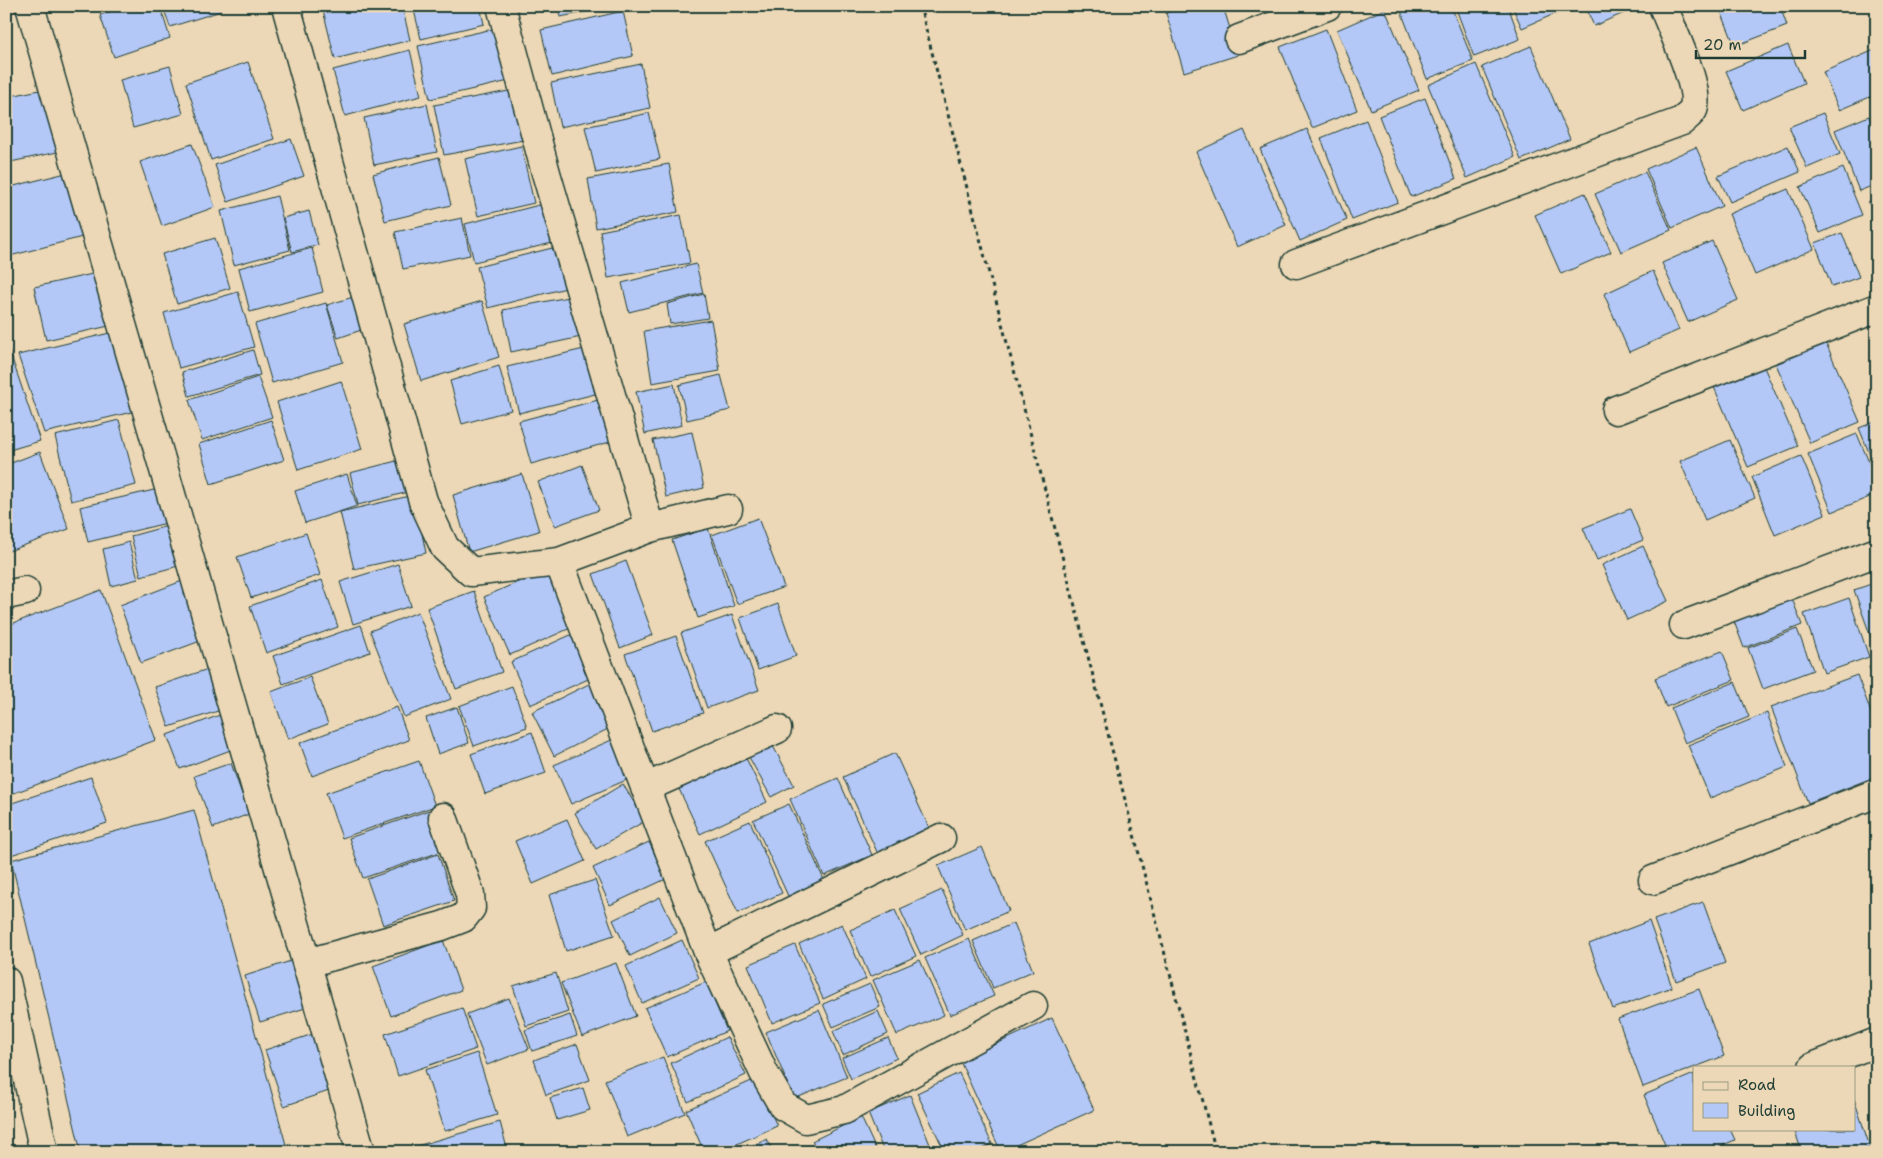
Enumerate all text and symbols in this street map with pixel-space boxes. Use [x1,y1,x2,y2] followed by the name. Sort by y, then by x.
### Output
[1696,28,1804,60] scale bar
[1703,35,1742,55] text: 20 m
[1693,1066,1856,1130] legend
[1738,1075,1776,1095] text: Road
[1738,1101,1795,1121] text: Building

